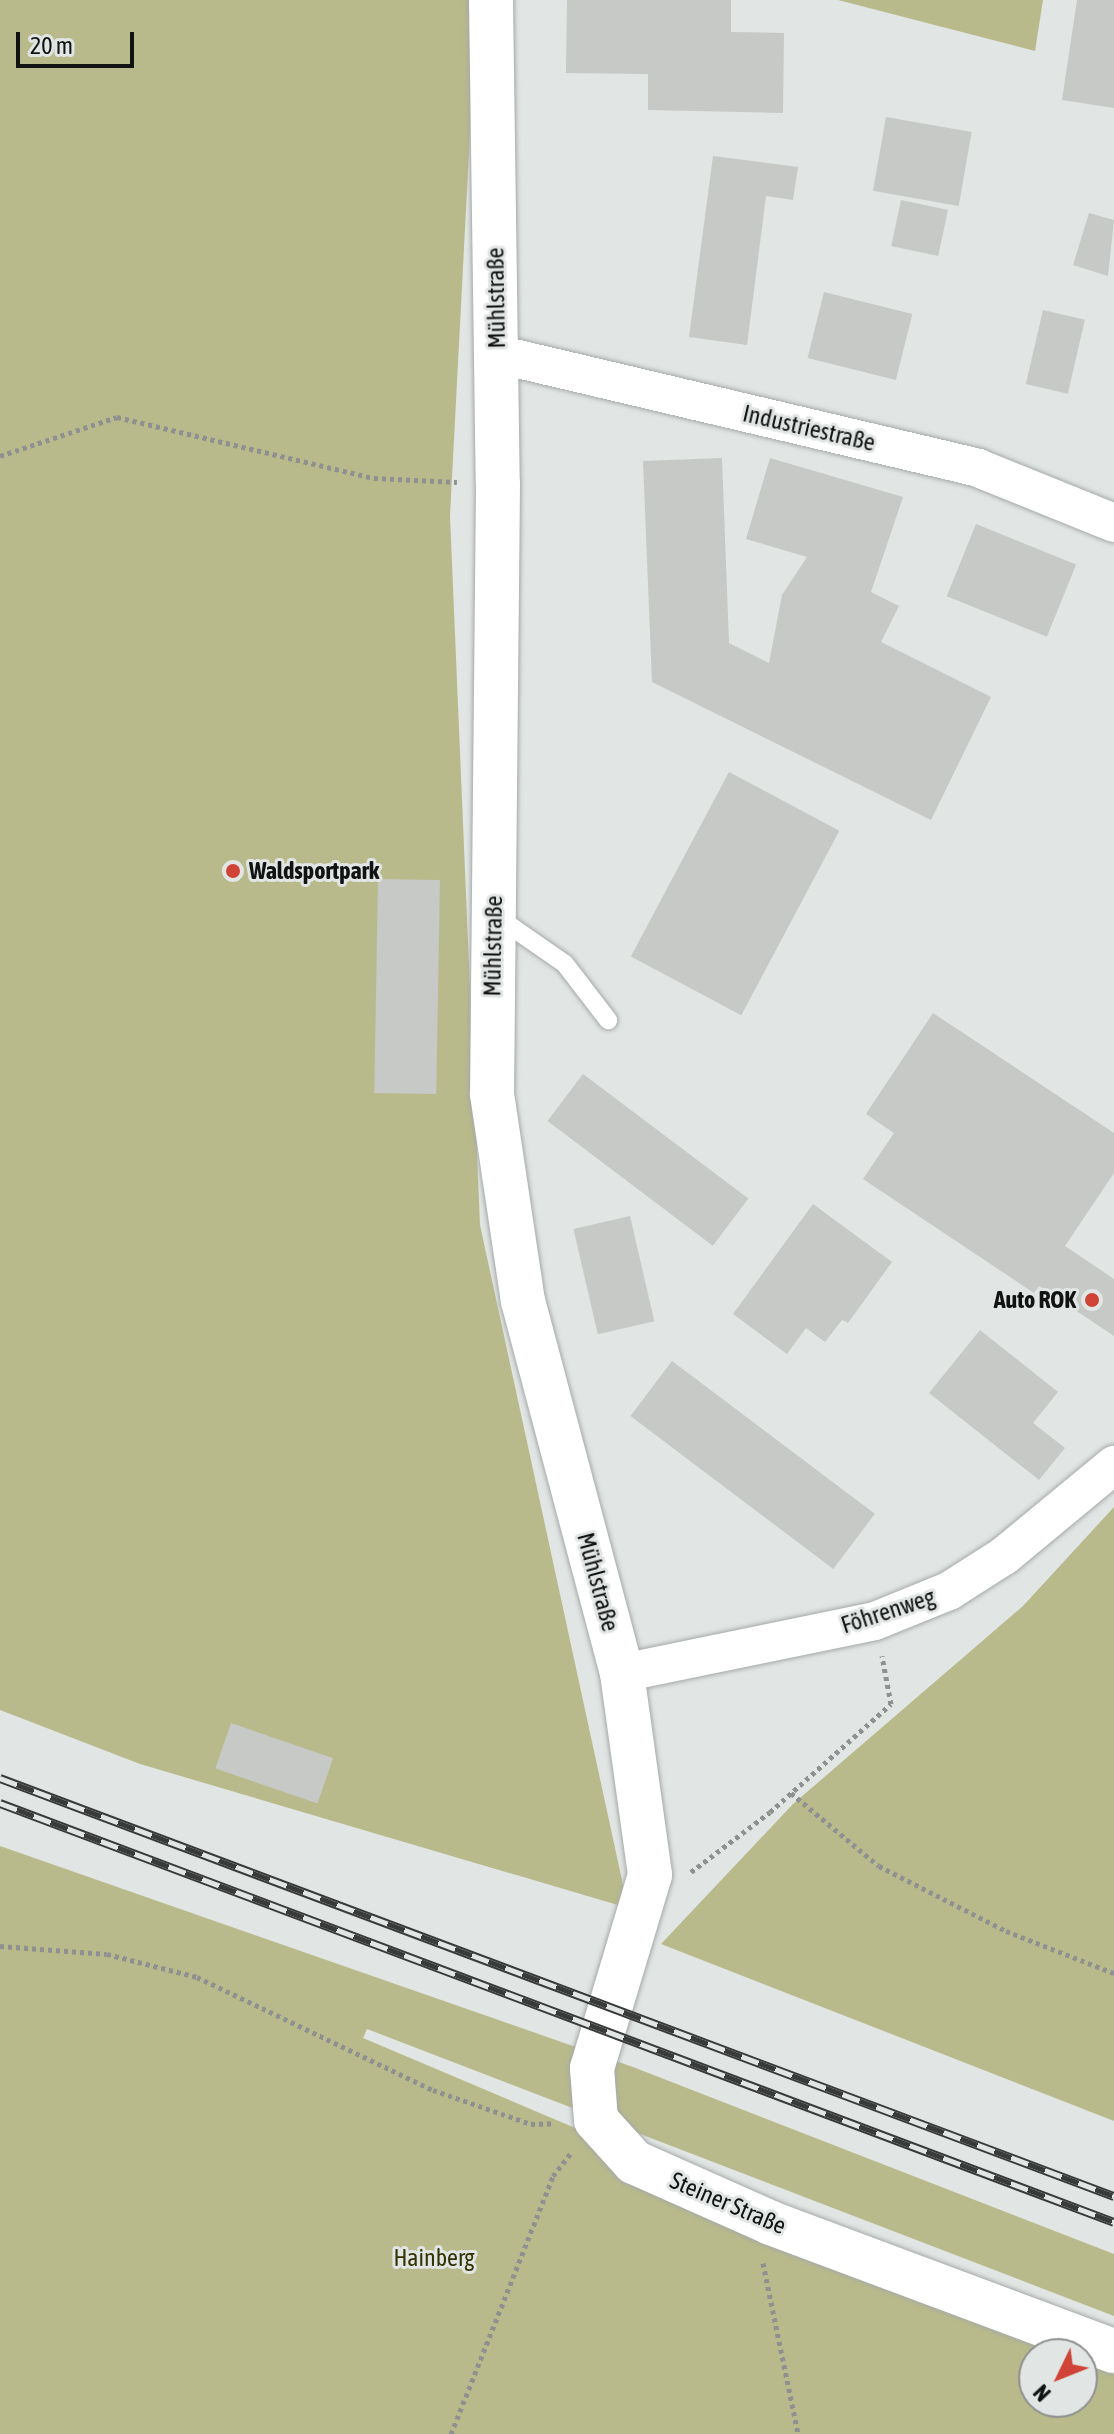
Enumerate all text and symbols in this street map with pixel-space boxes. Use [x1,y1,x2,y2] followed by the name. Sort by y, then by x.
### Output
[20,16,138,66] scale bar
[30,32,73,59] text: 20 m
[481,247,511,349] street label: Mühlstraße
[740,399,878,457] street label: Industriestraße
[249,857,379,885] place label: Waldsportpark
[224,862,242,880] marker: Waldsportpark
[478,895,508,997] street label: Mühlstraße
[994,1286,1076,1314] place label: Auto ROK
[1083,1291,1101,1309] marker: Auto ROK
[571,1529,625,1635] street label: Mühlstraße
[837,1582,939,1640] street label: Föhrenweg
[666,2166,790,2240] street label: Steiner Straße
[393,2244,475,2272] park label: Hainberg
[1018,2338,1098,2418] north arrow
[1028,2379,1056,2407] text: N

